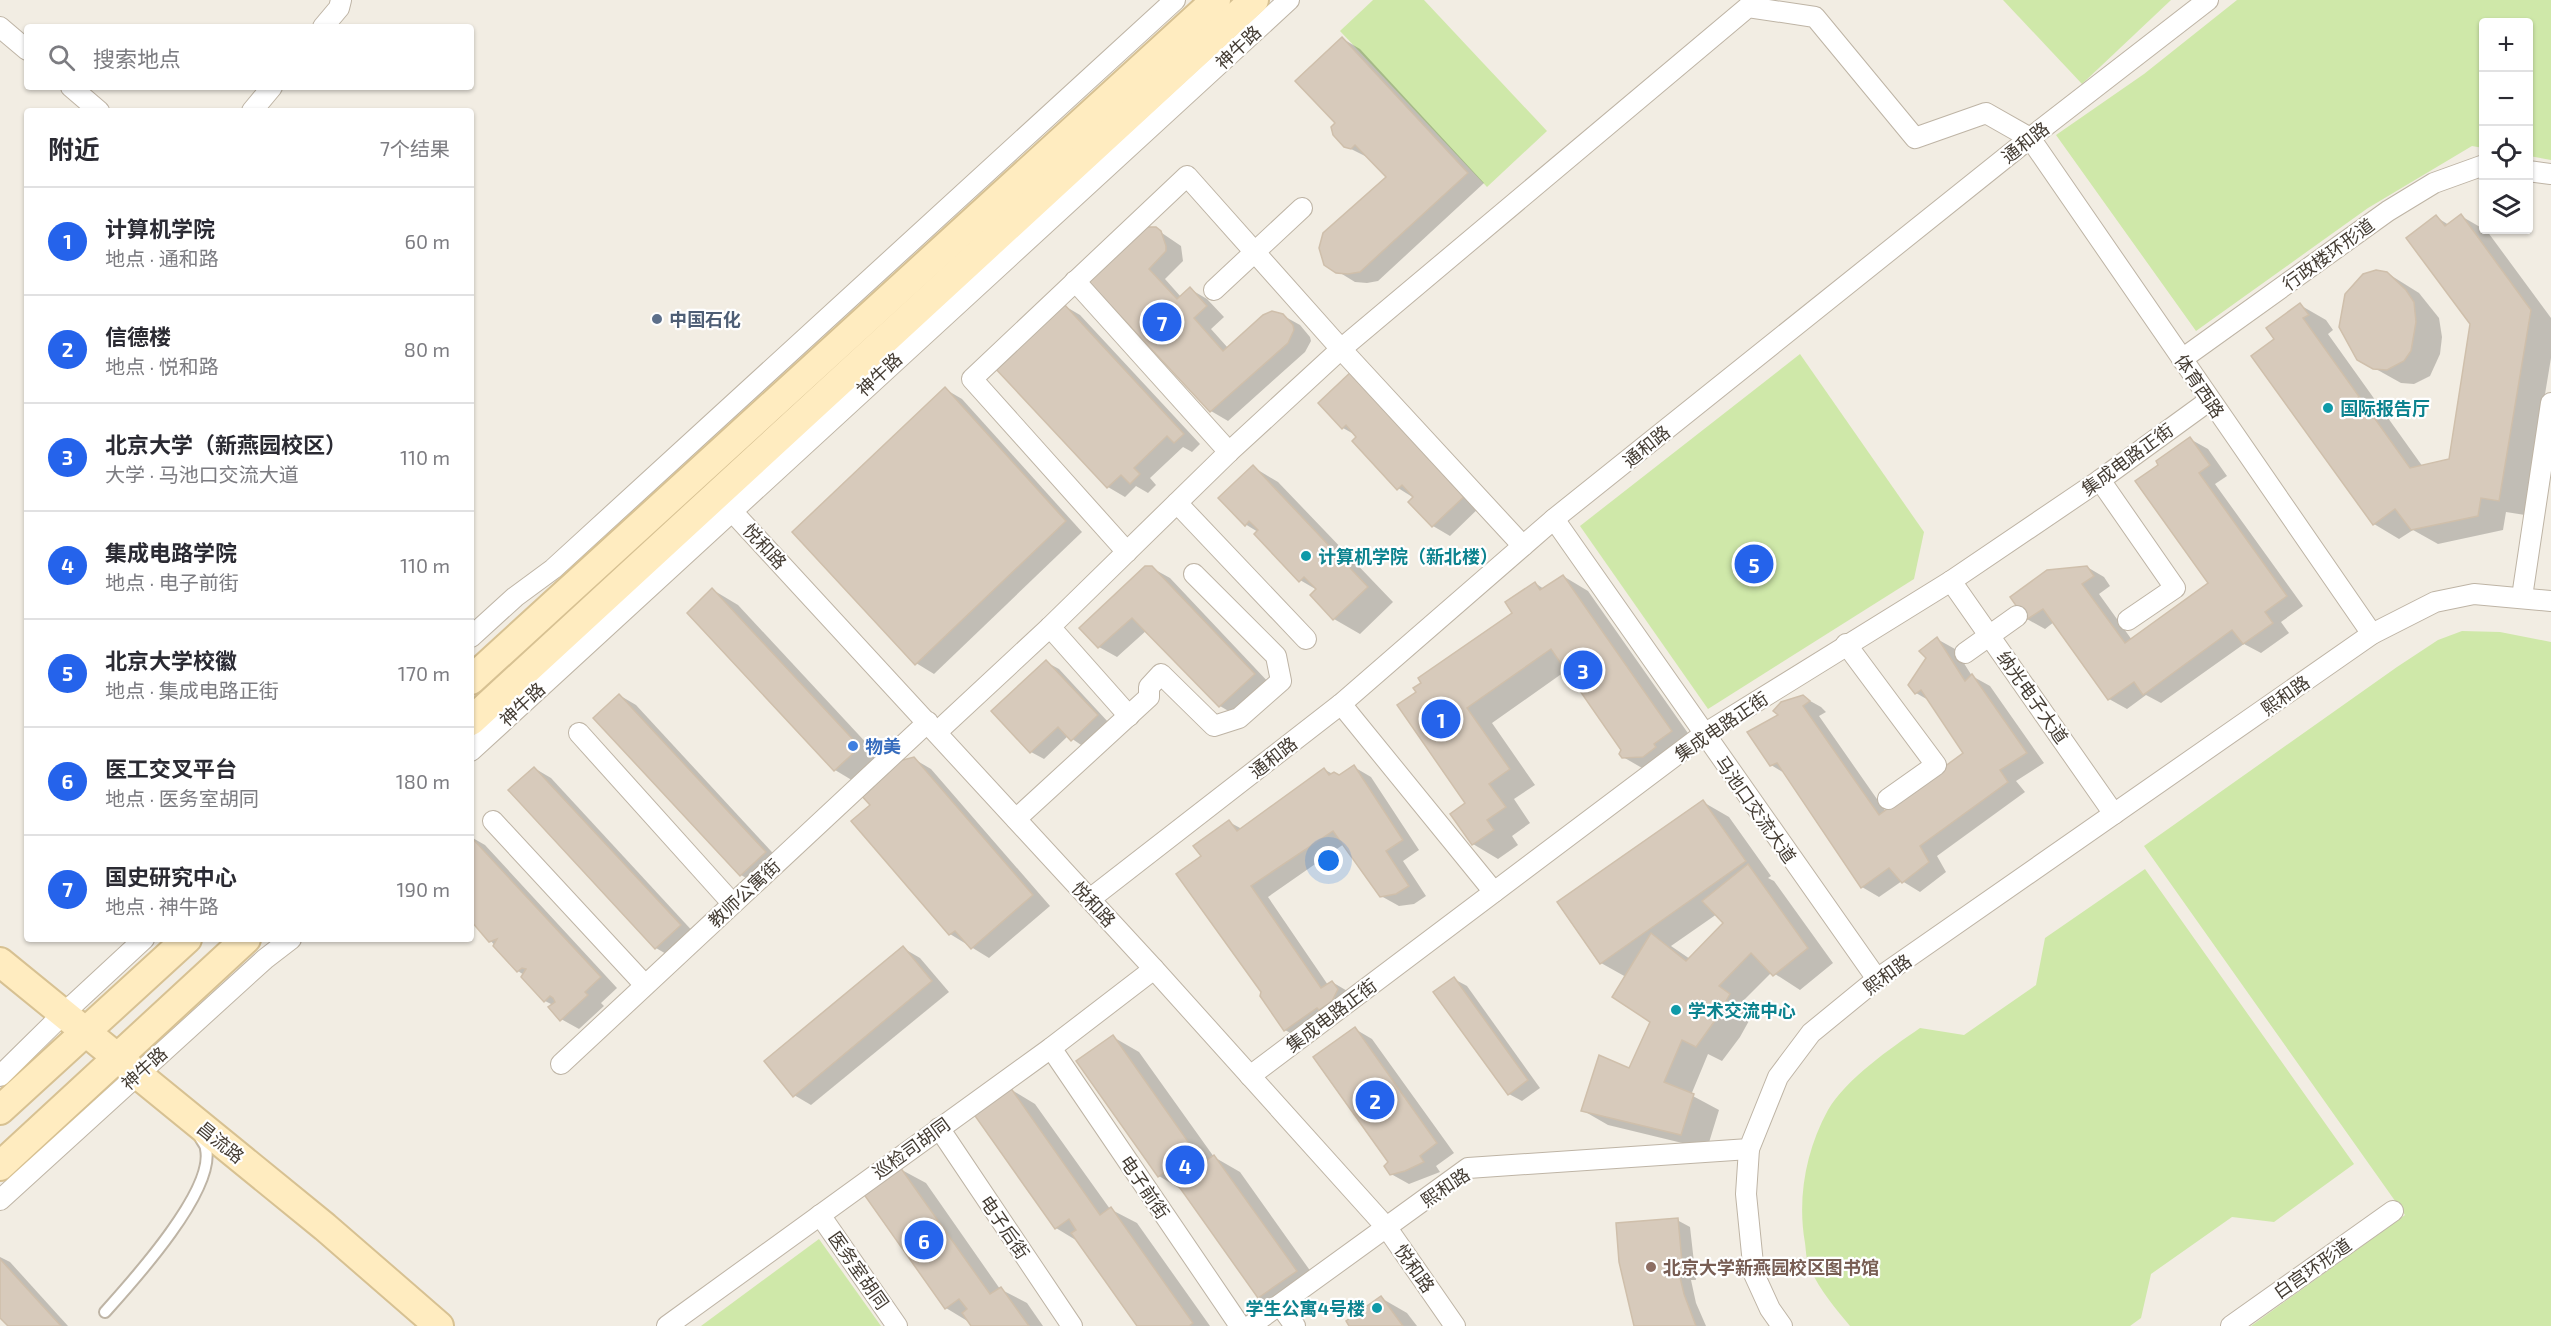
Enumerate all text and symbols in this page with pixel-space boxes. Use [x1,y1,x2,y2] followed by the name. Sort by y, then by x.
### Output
[2479,18,2533,234] map controls
[2479,18,2533,72] button: +
[1211,21,1265,73] street label: 神牛路
[24,24,474,90] search box
[45,41,78,74] icon: search
[93,45,181,71] text: 搜索地点
[2479,72,2533,126] button: −
[1997,117,2053,167] street label: 通和路
[2479,126,2533,180] button: locate
[48,133,100,164] text: 附近
[380,136,450,160] text: 7个结果
[2479,180,2533,234] button: layers
[2278,213,2378,295] street label: 行政楼环形道
[105,215,215,241] text: 计算机学院
[63,229,72,253] text: 1
[405,229,450,253] text: 60 m
[105,246,219,270] text: 地点 · 通和路
[1142,300,1182,344] pin: 7
[669,308,741,330] place label: 中国石化
[650,312,664,326] marker: 中国石化
[105,323,171,349] text: 信德楼
[62,337,73,361] text: 2
[404,337,450,361] text: 80 m
[852,348,906,400] street label: 神牛路
[2171,350,2229,422] street label: 体育西路
[105,354,219,378] text: 地点 · 悦和路
[2340,397,2430,419] place label: 国际报告厅
[2321,401,2335,415] marker: 国际报告厅
[2077,418,2177,500] street label: 集成电路正街
[1618,420,1674,472] street label: 通和路
[105,431,347,457] text: 北京大学（新燕园校区）
[62,445,73,469] text: 3
[400,445,450,469] text: 110 m
[105,462,299,486] text: 大学 · 马池口交流大道
[739,519,791,573] street label: 悦和路
[105,539,237,565] text: 集成电路学院
[1734,542,1774,586] pin: 5
[1318,545,1498,567] place label: 计算机学院（新北楼）
[1299,549,1313,563] marker: 计算机学院（新北楼）
[61,553,74,577] text: 4
[400,553,450,577] text: 110 m
[105,570,239,594] text: 地点 · 电子前街
[1993,646,2073,748] street label: 纳光电子大道
[105,647,237,673] text: 北京大学校徽
[1564,648,1602,692] pin: 3
[62,661,73,685] text: 5
[398,661,450,685] text: 170 m
[2257,671,2313,719] street label: 熙和路
[105,678,279,702] text: 地点 · 集成电路正街
[495,678,549,730] street label: 神牛路
[1670,687,1772,765] street label: 集成电路正街
[1422,696,1460,742] pin: 1
[1245,732,1301,782] street label: 通和路
[865,735,901,757] place label: 物美
[846,739,860,753] marker: 物美
[1711,751,1801,867] street label: 马池口交流大道
[105,755,237,781] text: 医工交叉平台
[62,769,73,793] text: 6
[396,769,450,793] text: 180 m
[105,786,259,810] text: 地点 · 医务室胡同
[1314,846,1343,875] your location
[704,854,784,932] street label: 教师公寓街
[105,863,237,889] text: 国史研究中心
[62,877,73,901] text: 7
[397,877,450,901] text: 190 m
[1068,877,1120,931] street label: 悦和路
[105,894,219,918] text: 地点 · 神牛路
[1859,949,1915,999] street label: 熙和路
[1281,974,1381,1056] street label: 集成电路正街
[1688,999,1796,1021] place label: 学术交流中心
[1669,1003,1683,1017] marker: 学术交流中心
[117,1042,171,1094] street label: 神牛路
[1356,1078,1394,1122] pin: 2
[868,1113,954,1183] street label: 巡检司胡同
[193,1116,249,1168] street label: 昌流路
[1166,1142,1204,1188] pin: 4
[1116,1151,1174,1223] street label: 电子前街
[1416,1163,1474,1211] street label: 熙和路
[976,1191,1034,1263] street label: 电子后街
[904,1218,944,1262] pin: 6
[824,1227,894,1313] street label: 医务室胡同
[2269,1233,2355,1303] street label: 白宫环形道
[1391,1240,1439,1296] street label: 悦和路
[1663,1256,1879,1278] place label: 北京大学新燕园校区图书馆
[1644,1260,1658,1274] marker: 北京大学新燕园校区图书馆
[1246,1297,1365,1319] place label: 学生公寓4号楼
[1370,1301,1384,1315] marker: 学生公寓4号楼

